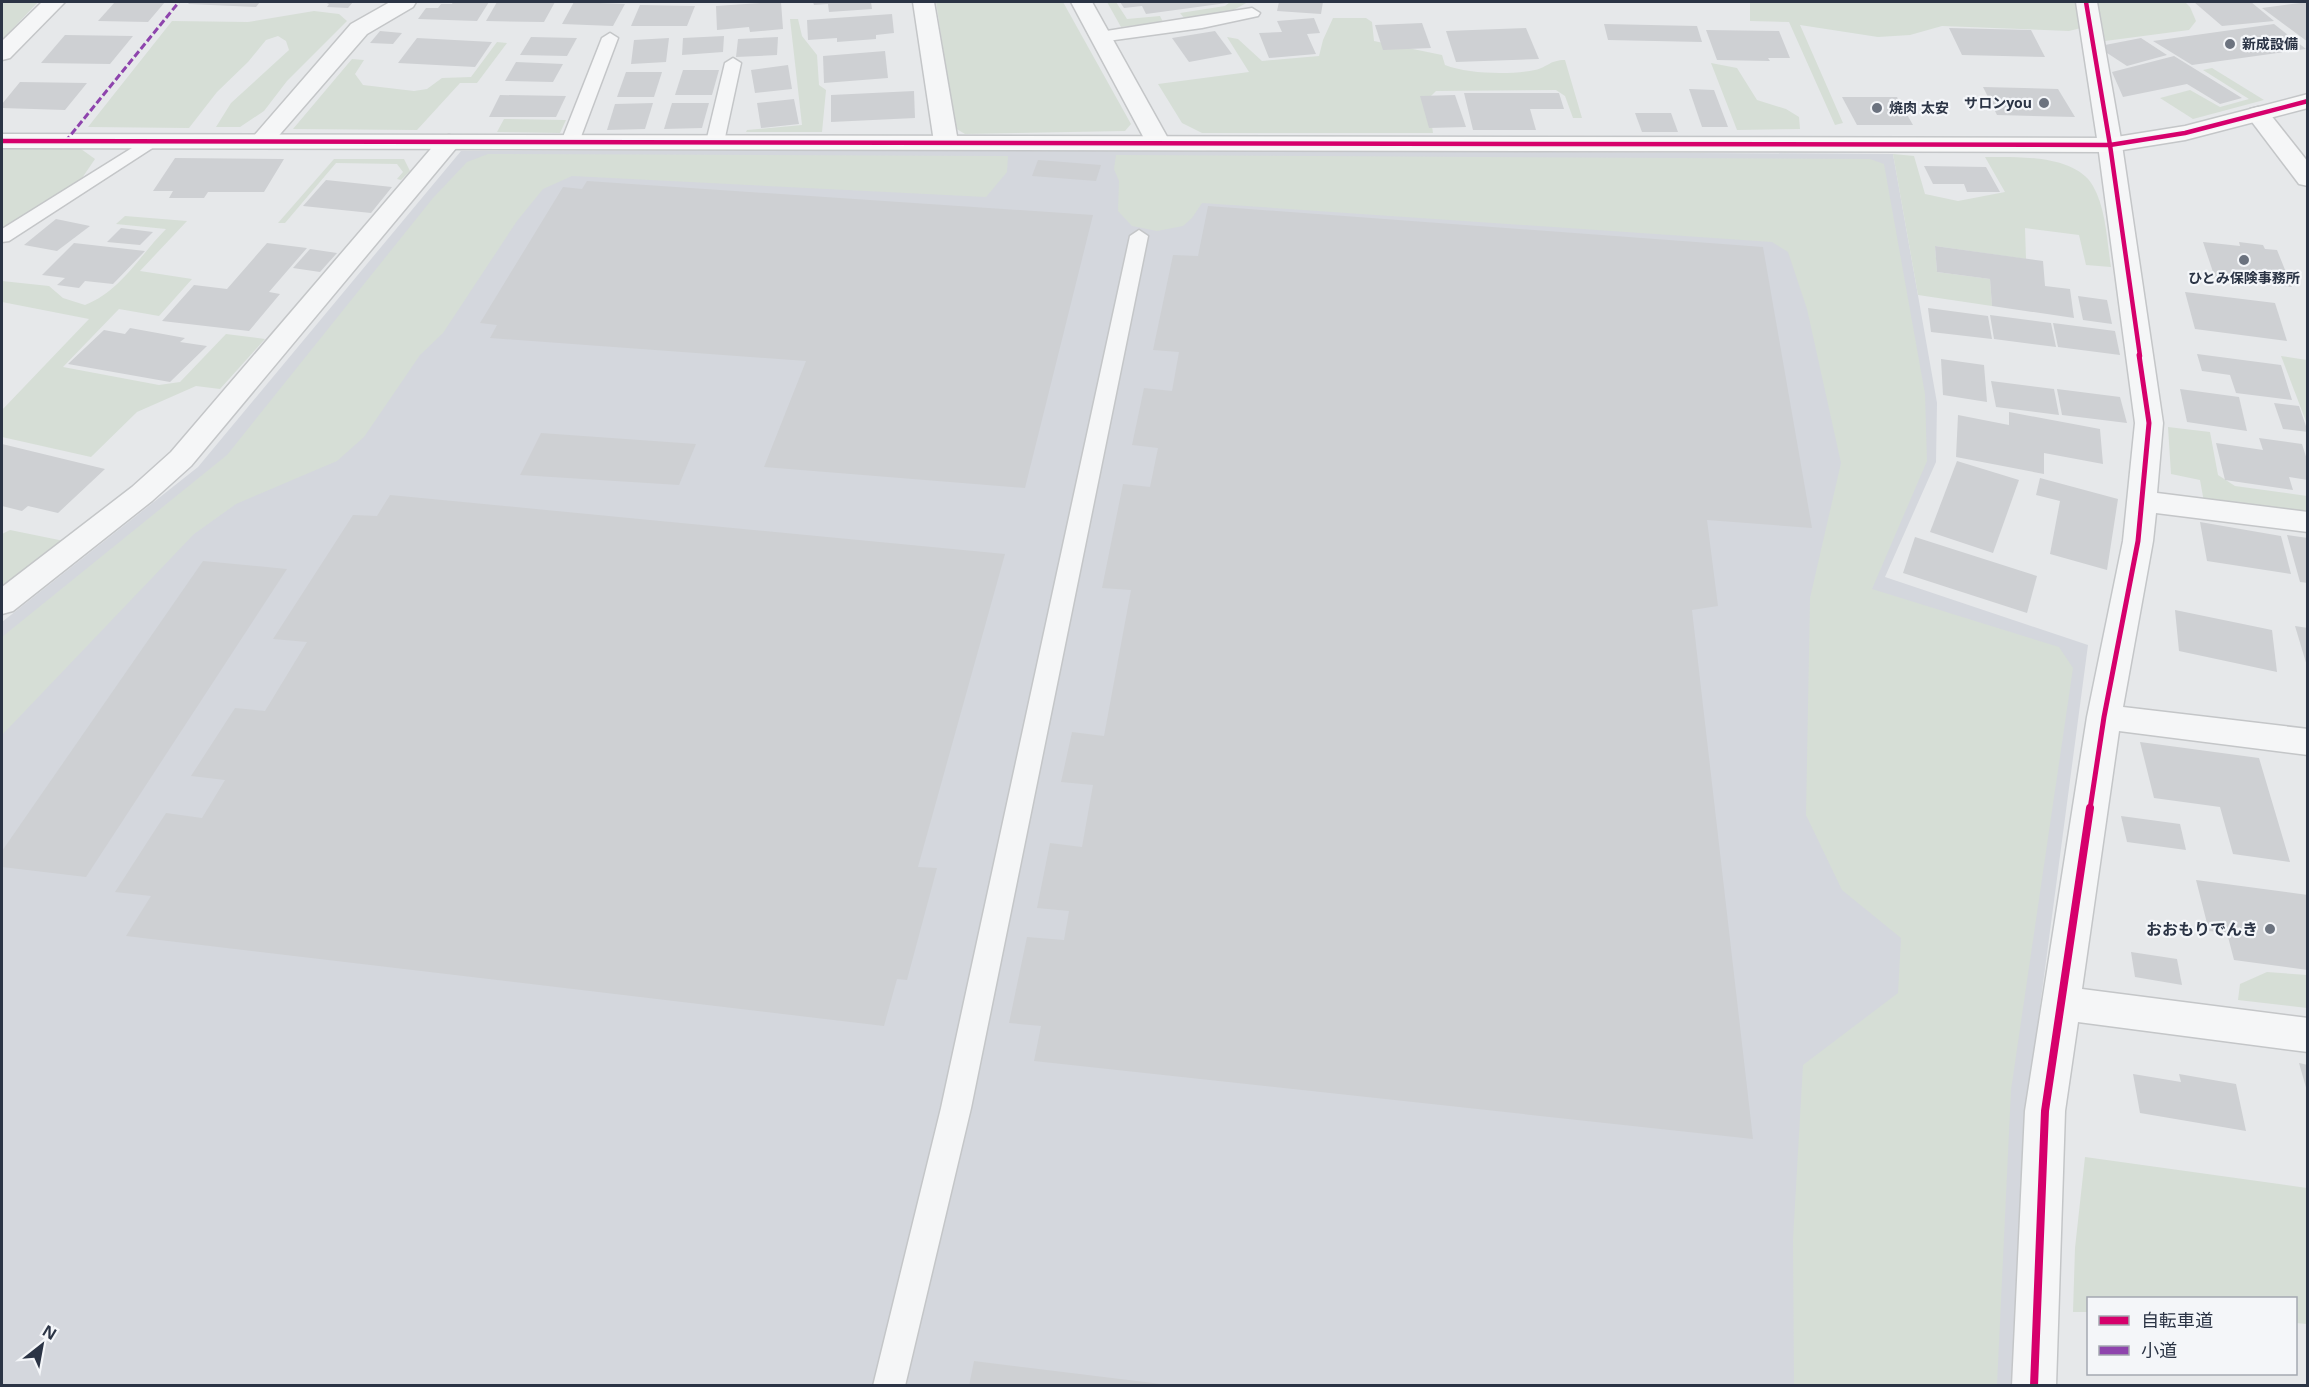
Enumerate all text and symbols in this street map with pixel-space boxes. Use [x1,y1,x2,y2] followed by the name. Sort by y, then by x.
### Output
[2242,34,2298,53] place label: 新成設備
[2223,37,2237,51] marker: 新成設備
[1964,93,2032,112] place label: サロンyou
[2037,96,2051,110] marker: サロンyou
[1889,98,1949,117] place label: 焼肉 太安
[1870,101,1884,115] marker: 焼肉 太安
[2237,253,2251,267] marker: ひとみ保険事務所
[2188,268,2300,287] place label: ひとみ保険事務所
[2146,918,2258,940] place label: おおもりでんき
[2263,922,2277,936] marker: おおもりでんき
[2087,1297,2297,1375] legend
[2141,1308,2213,1332] text: 自転車道
[12,1315,72,1375] north arrow
[38,1319,61,1345] text: N
[2141,1338,2177,1362] text: 小道

